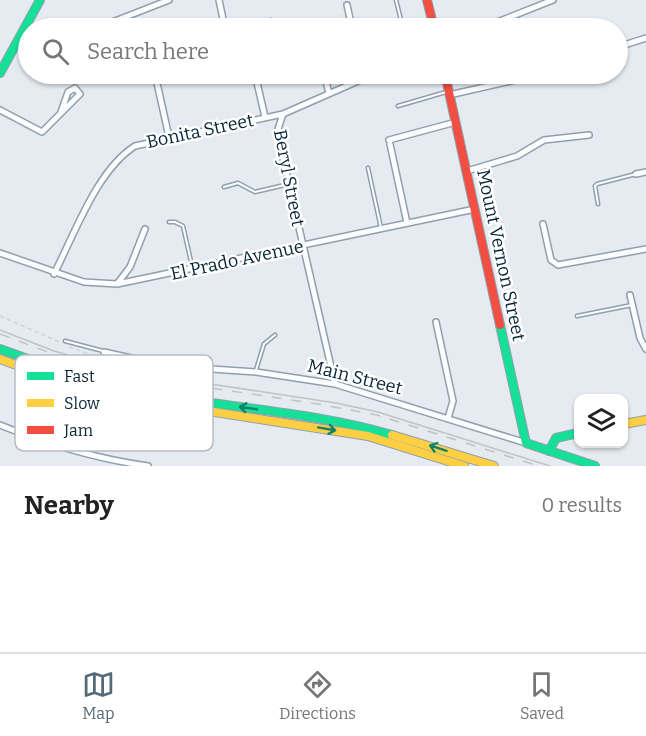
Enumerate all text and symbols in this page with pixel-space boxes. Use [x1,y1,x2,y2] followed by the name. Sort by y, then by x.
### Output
[18,18,628,84] search box
[39,35,72,68] icon: search
[87,38,209,65] text: Search here
[144,109,256,153] street label: Bonita Street
[269,128,309,229] street label: Beryl Street
[472,167,530,343] street label: Mount Vernon Street
[168,235,306,285] street label: El Prado Avenue
[15,355,213,451] legend
[305,355,405,399] street label: Main Street
[64,367,95,386] text: Fast
[64,394,100,413] text: Slow
[574,394,628,448] map controls
[574,394,628,448] button: layers
[238,402,258,413] one-way arrow
[63,421,93,440] text: Jam
[317,423,337,434] one-way arrow
[429,442,448,453] one-way arrow
[24,490,114,521] text: Nearby
[542,493,622,517] text: 0 results
[82,668,115,723] tab: Map
[279,668,356,723] tab: Directions
[520,668,564,723] tab: Saved

